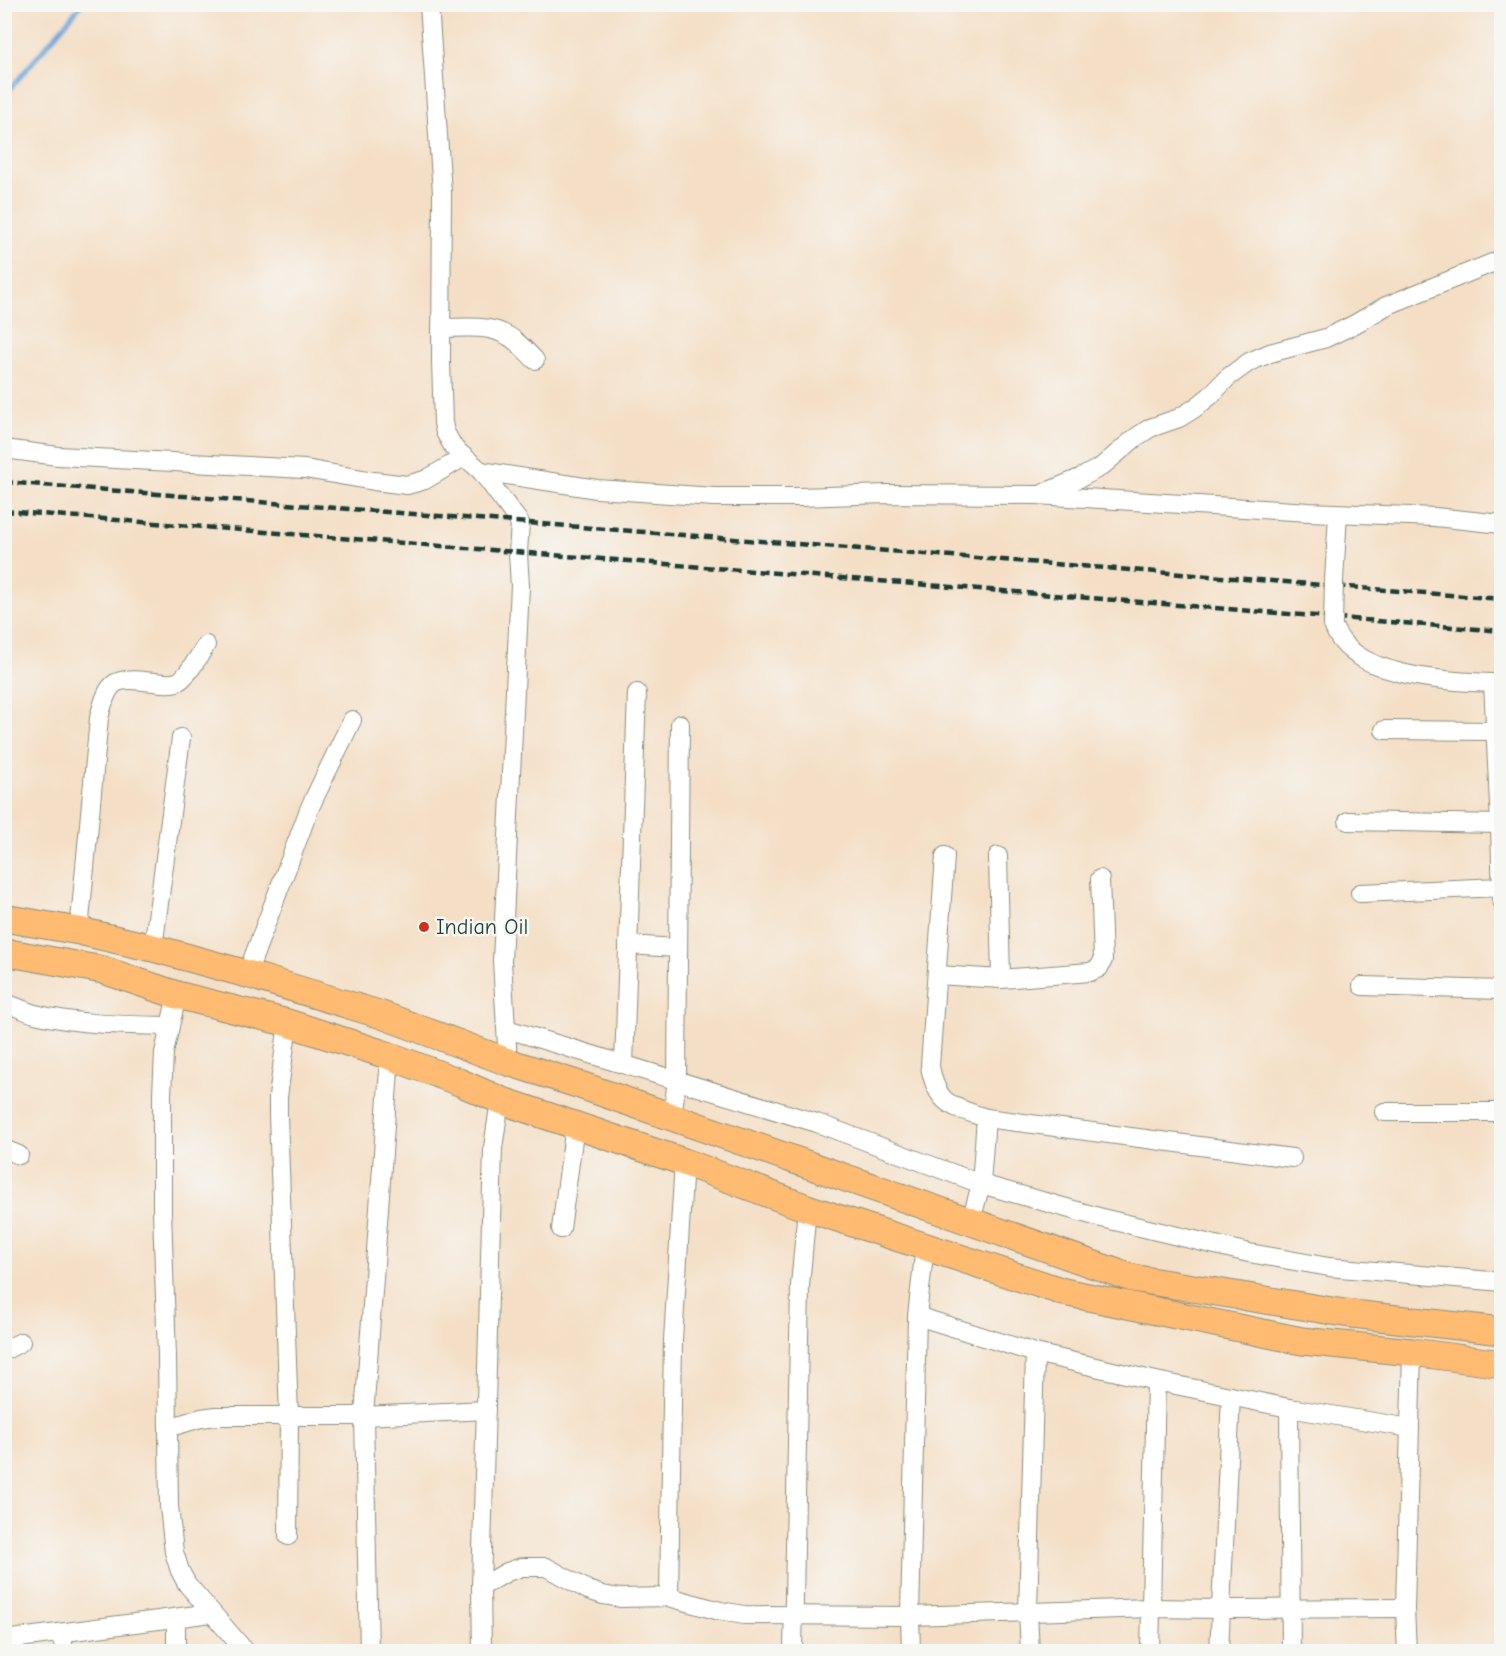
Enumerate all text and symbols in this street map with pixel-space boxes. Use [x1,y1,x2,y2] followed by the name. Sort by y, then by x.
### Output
[436,914,528,940] place label: Indian Oil
[417,920,431,934] marker: Indian Oil

